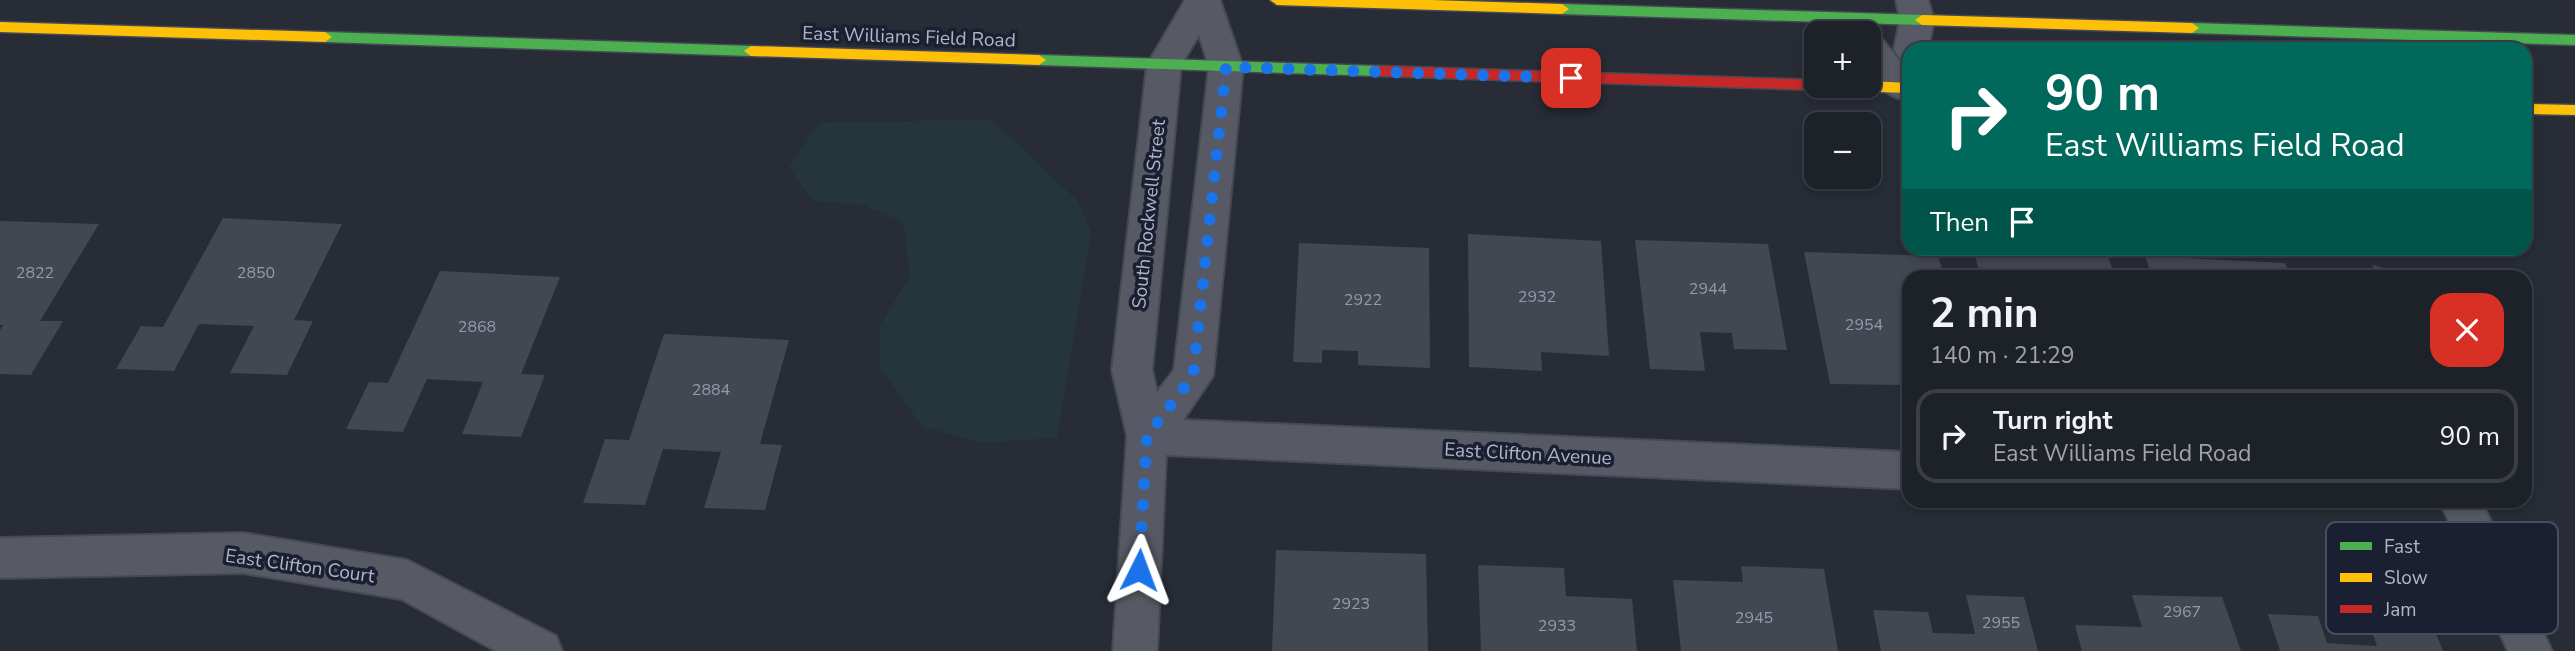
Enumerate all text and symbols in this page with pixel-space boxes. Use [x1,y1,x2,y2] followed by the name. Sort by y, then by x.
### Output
[802,20,1016,54] street label: East Williams Field Road
[1804,21,1881,189] map controls
[1804,21,1881,98] button: +
[1541,48,1601,108] pin
[1552,59,1590,97] icon: arrive
[2045,60,2160,127] text: 90 m
[1930,70,2021,161] icon: right
[1804,112,1881,189] button: −
[1126,118,1172,310] street label: South Rockwell Street
[2045,124,2405,167] text: East Williams Field Road
[2003,203,2041,241] icon: arrive
[1930,205,1989,240] text: Then
[16,262,54,284] house number: 2822
[237,262,275,284] house number: 2850
[1689,278,1728,300] house number: 2944
[1930,285,2039,342] text: 2 min
[1518,286,1556,308] house number: 2932
[1344,289,1382,311] house number: 2922
[2430,293,2504,367] button: close
[1845,314,1884,336] house number: 2954
[458,316,496,338] house number: 2868
[1930,340,2075,371] text: 140 m · 21:29
[692,379,731,401] house number: 2884
[1993,403,2112,438] text: Turn right
[1934,417,1972,455] icon: right
[2440,419,2500,454] text: 90 m
[1444,437,1612,471] street label: East Clifton Avenue
[1993,438,2252,469] text: East Williams Field Road
[2326,522,2558,634] legend
[1102,533,1176,607] position arrow
[2384,534,2420,560] text: Fast
[224,543,376,589] street label: East Clifton Court
[2384,565,2428,591] text: Slow
[1332,593,1370,615] house number: 2923
[2383,597,2417,623] text: Jam
[2163,601,2201,623] house number: 2967
[1735,607,1773,629] house number: 2945
[1982,612,2020,634] house number: 2955
[1538,615,1576,637] house number: 2933

